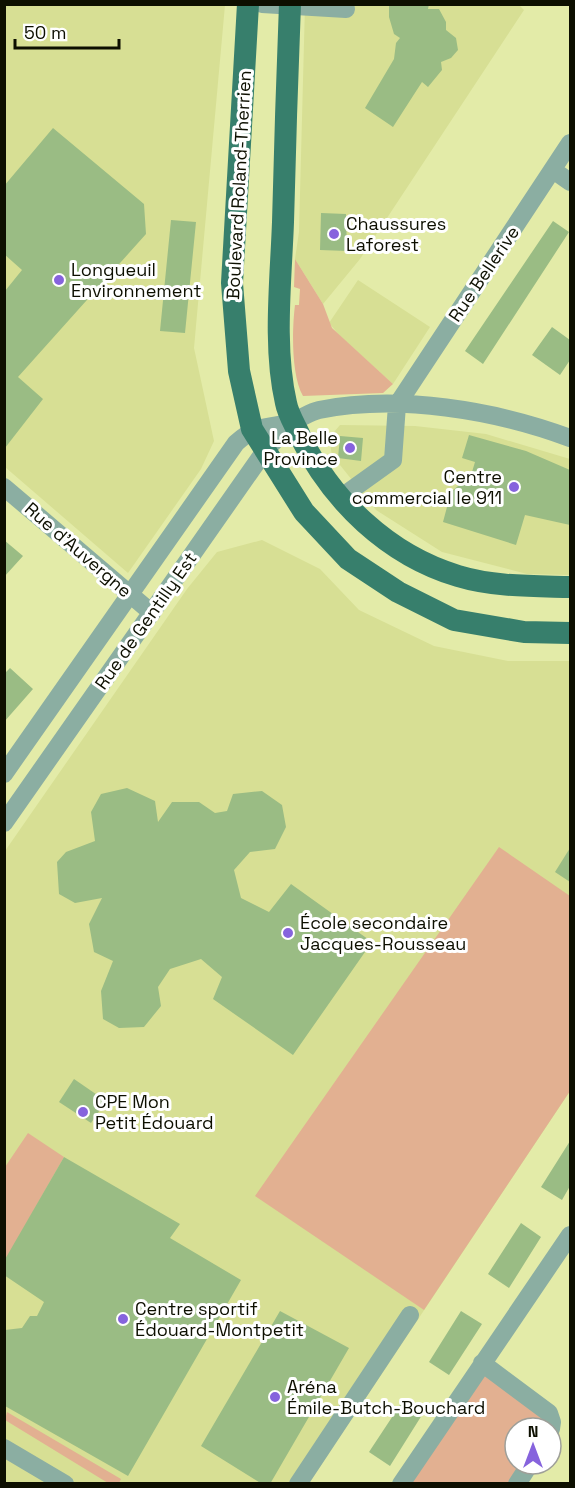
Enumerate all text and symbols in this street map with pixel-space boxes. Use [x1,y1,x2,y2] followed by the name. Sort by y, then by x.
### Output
[15,12,118,50] scale bar
[24,21,66,44] text: 50 m
[221,70,256,300] street label: Boulevard Roland-Therrien
[346,212,446,256] place label: Chaussures Laforest
[443,221,524,326] street label: Rue Bellerive
[327,227,341,241] marker: Chaussures Laforest
[71,258,202,302] place label: Longueuil Environnement
[52,273,66,287] marker: Longueuil Environnement
[263,426,338,470] place label: La Belle Province
[343,441,357,455] marker: La Belle Province
[352,465,502,509] place label: Centre commercial le 911
[507,480,521,494] marker: Centre commercial le 911
[20,497,137,602] street label: Rue d'Auvergne
[90,547,202,694] street label: Rue de Gentilly Est
[300,911,466,955] place label: École secondaire Jacques-Rousseau
[281,926,295,940] marker: École secondaire Jacques-Rousseau
[95,1090,214,1134] place label: CPE Mon Petit Édouard
[76,1105,90,1119] marker: CPE Mon Petit Édouard
[135,1297,304,1341] place label: Centre sportif Édouard-Montpetit
[116,1312,130,1326] marker: Centre sportif Édouard-Montpetit
[287,1375,485,1419] place label: Aréna Émile-Butch-Bouchard
[268,1390,282,1404] marker: Aréna Émile-Butch-Bouchard
[503,1416,563,1476] north arrow
[528,1421,538,1442] text: N

